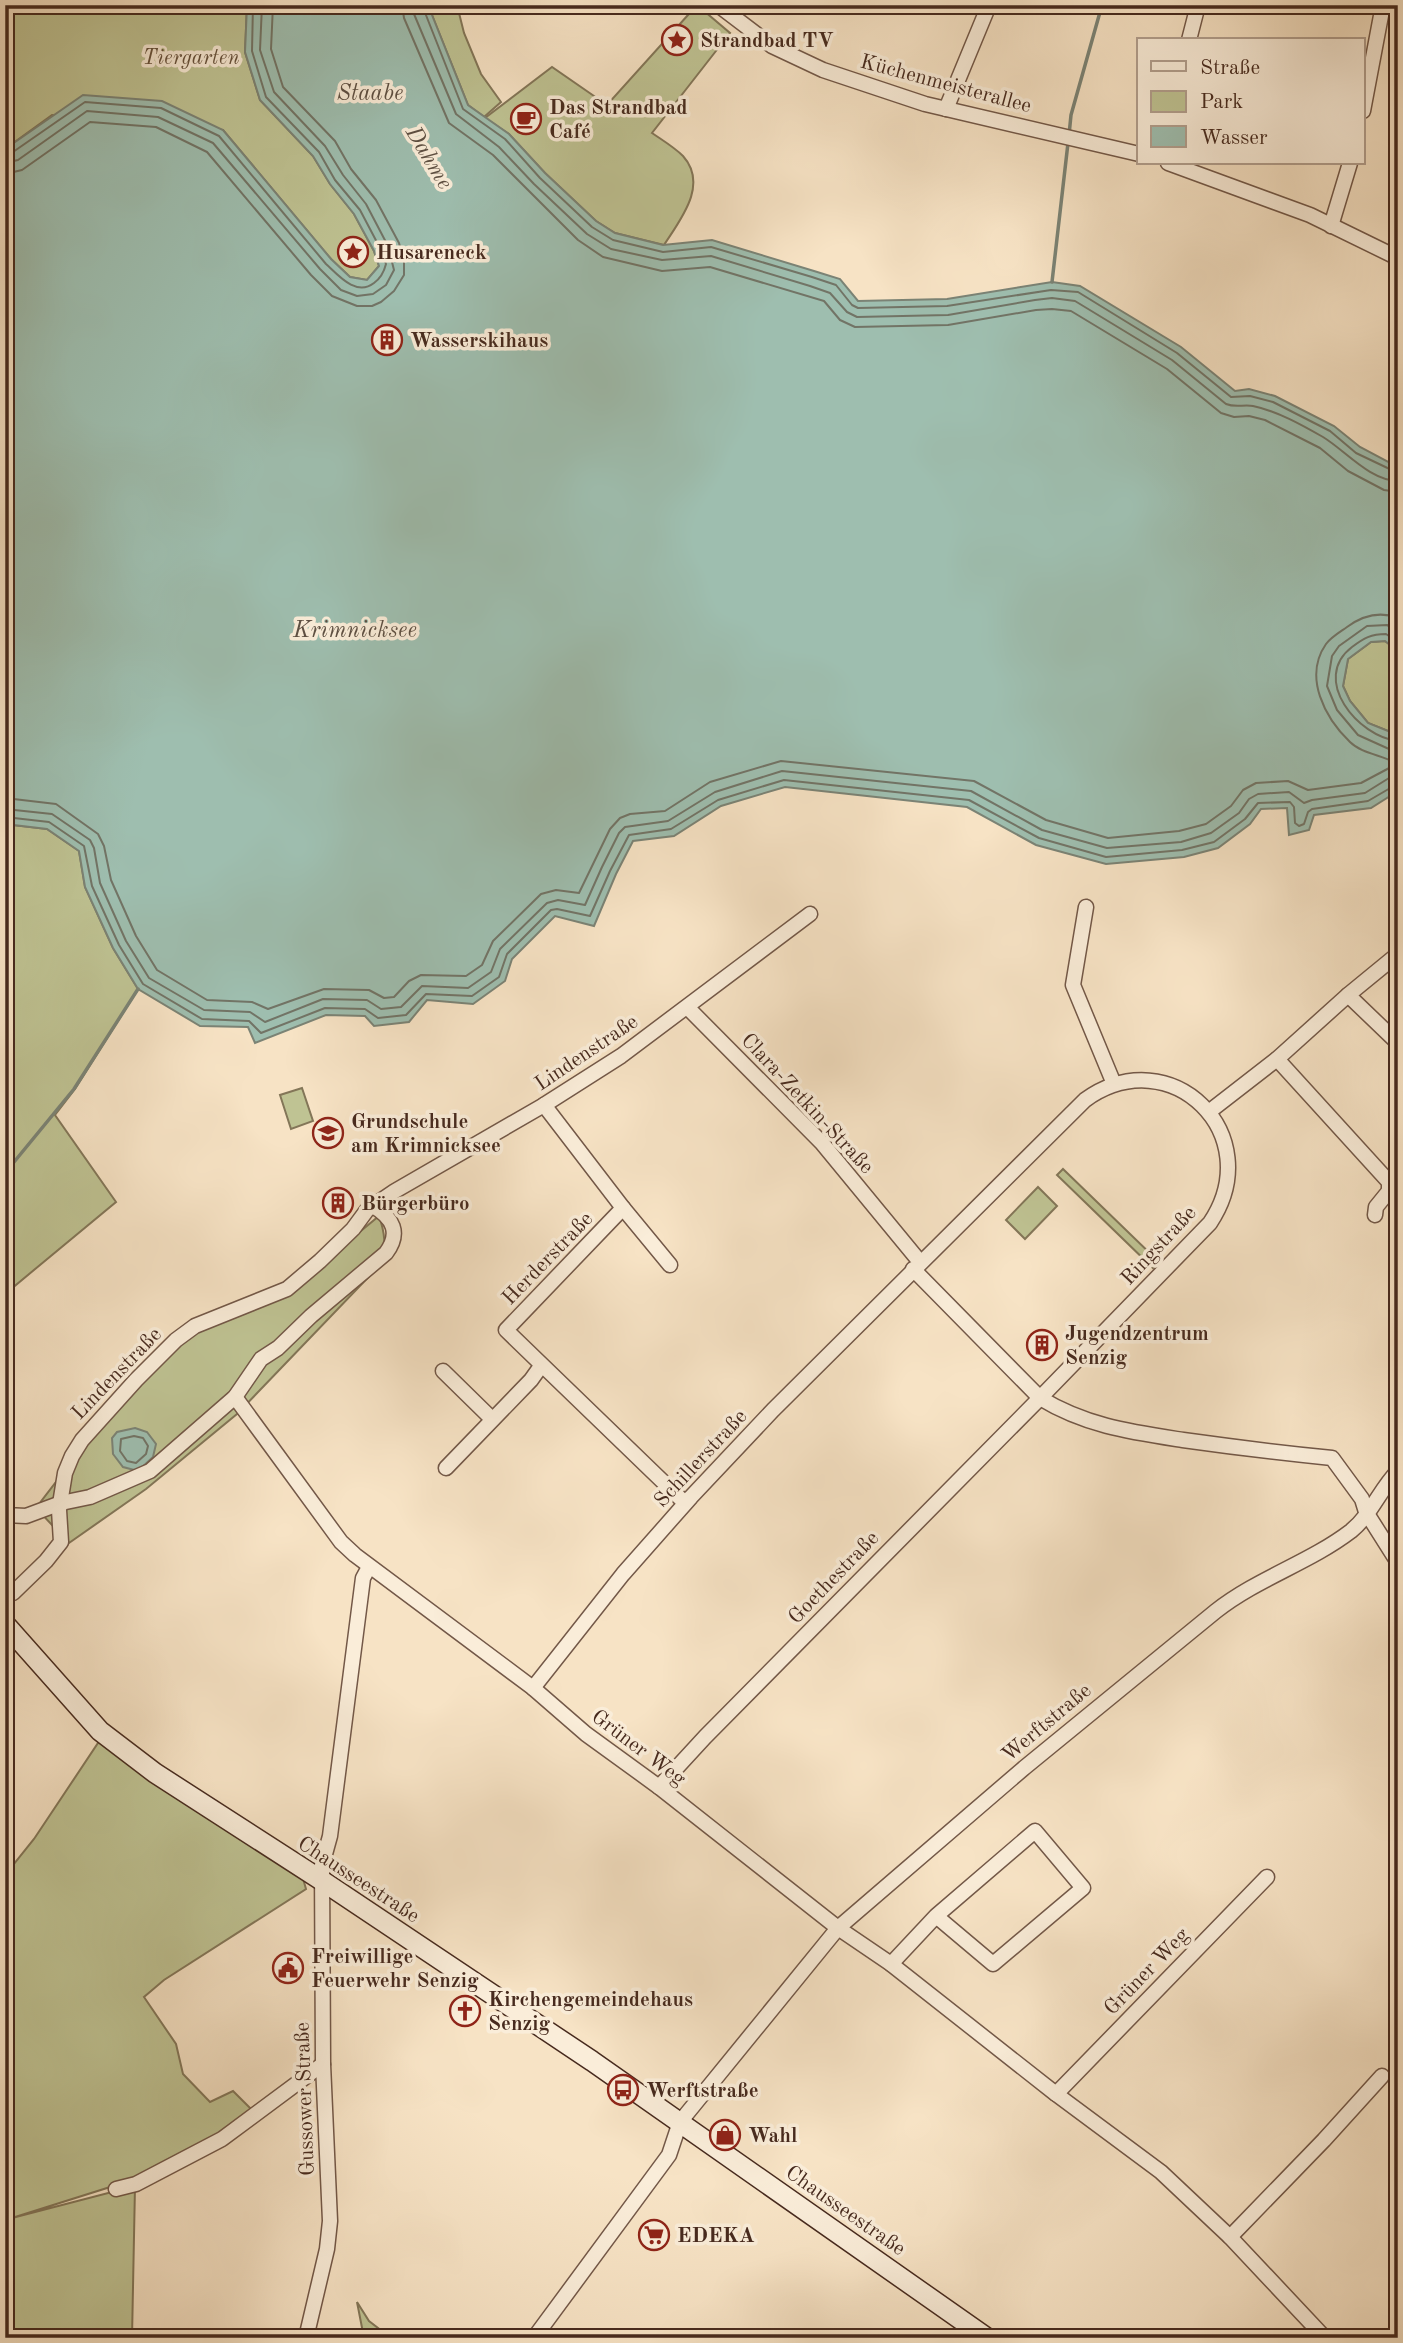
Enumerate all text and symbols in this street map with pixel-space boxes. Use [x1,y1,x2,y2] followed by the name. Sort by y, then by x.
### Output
[660,23,694,57] place icon: Strandbad TV
[700,31,834,52] place label: Strandbad TV
[1137,38,1364,164] legend
[143,48,239,69] park label: Tiergarten
[858,51,1034,117] street label: Küchenmeisterallee
[1200,58,1260,79] text: Straße
[337,82,403,105] water label: Staabe
[1200,92,1243,113] text: Park
[549,98,688,143] place label: Das Strandbad Café
[509,102,543,136] cafe icon: Das Strandbad Café
[400,121,456,193] water label: Dahme
[1200,128,1268,149] text: Wasser
[336,235,370,269] place icon: Husareneck
[376,243,487,264] place label: Husareneck
[370,323,404,357] building icon: Wasserskihaus
[410,331,548,352] place label: Wasserskihaus
[292,619,417,642] water label: Krimnicksee
[532,1011,642,1095] street label: Lindenstraße
[737,1030,877,1178] street label: Clara-Zetkin-Straße
[351,1112,501,1157] place label: Grundschule am Krimnicksee
[311,1116,345,1150] school or university icon: Grundschule am Krimnicksee
[321,1186,355,1220] building icon: Bürgerbüro
[361,1194,470,1215] place label: Bürgerbüro
[1117,1202,1201,1290] street label: Ringstraße
[499,1209,597,1310] street label: Herderstraße
[68,1324,166,1424] street label: Lindenstraße
[1065,1324,1209,1369] place label: Jugendzentrum Senzig
[1025,1328,1059,1362] building icon: Jugendzentrum Senzig
[651,1406,751,1512] street label: Schillerstraße
[785,1528,883,1628] street label: Goethestraße
[998,1680,1096,1766] street label: Werftstraße
[587,1706,690,1791] street label: Grüner Weg
[293,1833,423,1927] street label: Chausseestraße
[1101,1924,1194,2020] street label: Grüner Weg
[311,1947,479,1992] place label: Freiwillige Feuerwehr Senzig
[271,1951,305,1985] public building icon: Freiwillige Feuerwehr Senzig
[488,1990,693,2035] place label: Kirchengemeindehaus Senzig
[448,1994,482,2028] church icon: Kirchengemeindehaus Senzig
[292,2022,319,2176] street label: Gussower Straße
[606,2073,640,2107] bus stop icon: Werftstraße
[646,2081,759,2102] place label: Werftstraße
[708,2118,742,2152] shop icon: Wahl
[748,2126,797,2147] place label: Wahl
[781,2162,909,2260] street label: Chausseestraße
[637,2218,671,2252] supermarket icon: EDEKA
[677,2226,755,2247] place label: EDEKA

